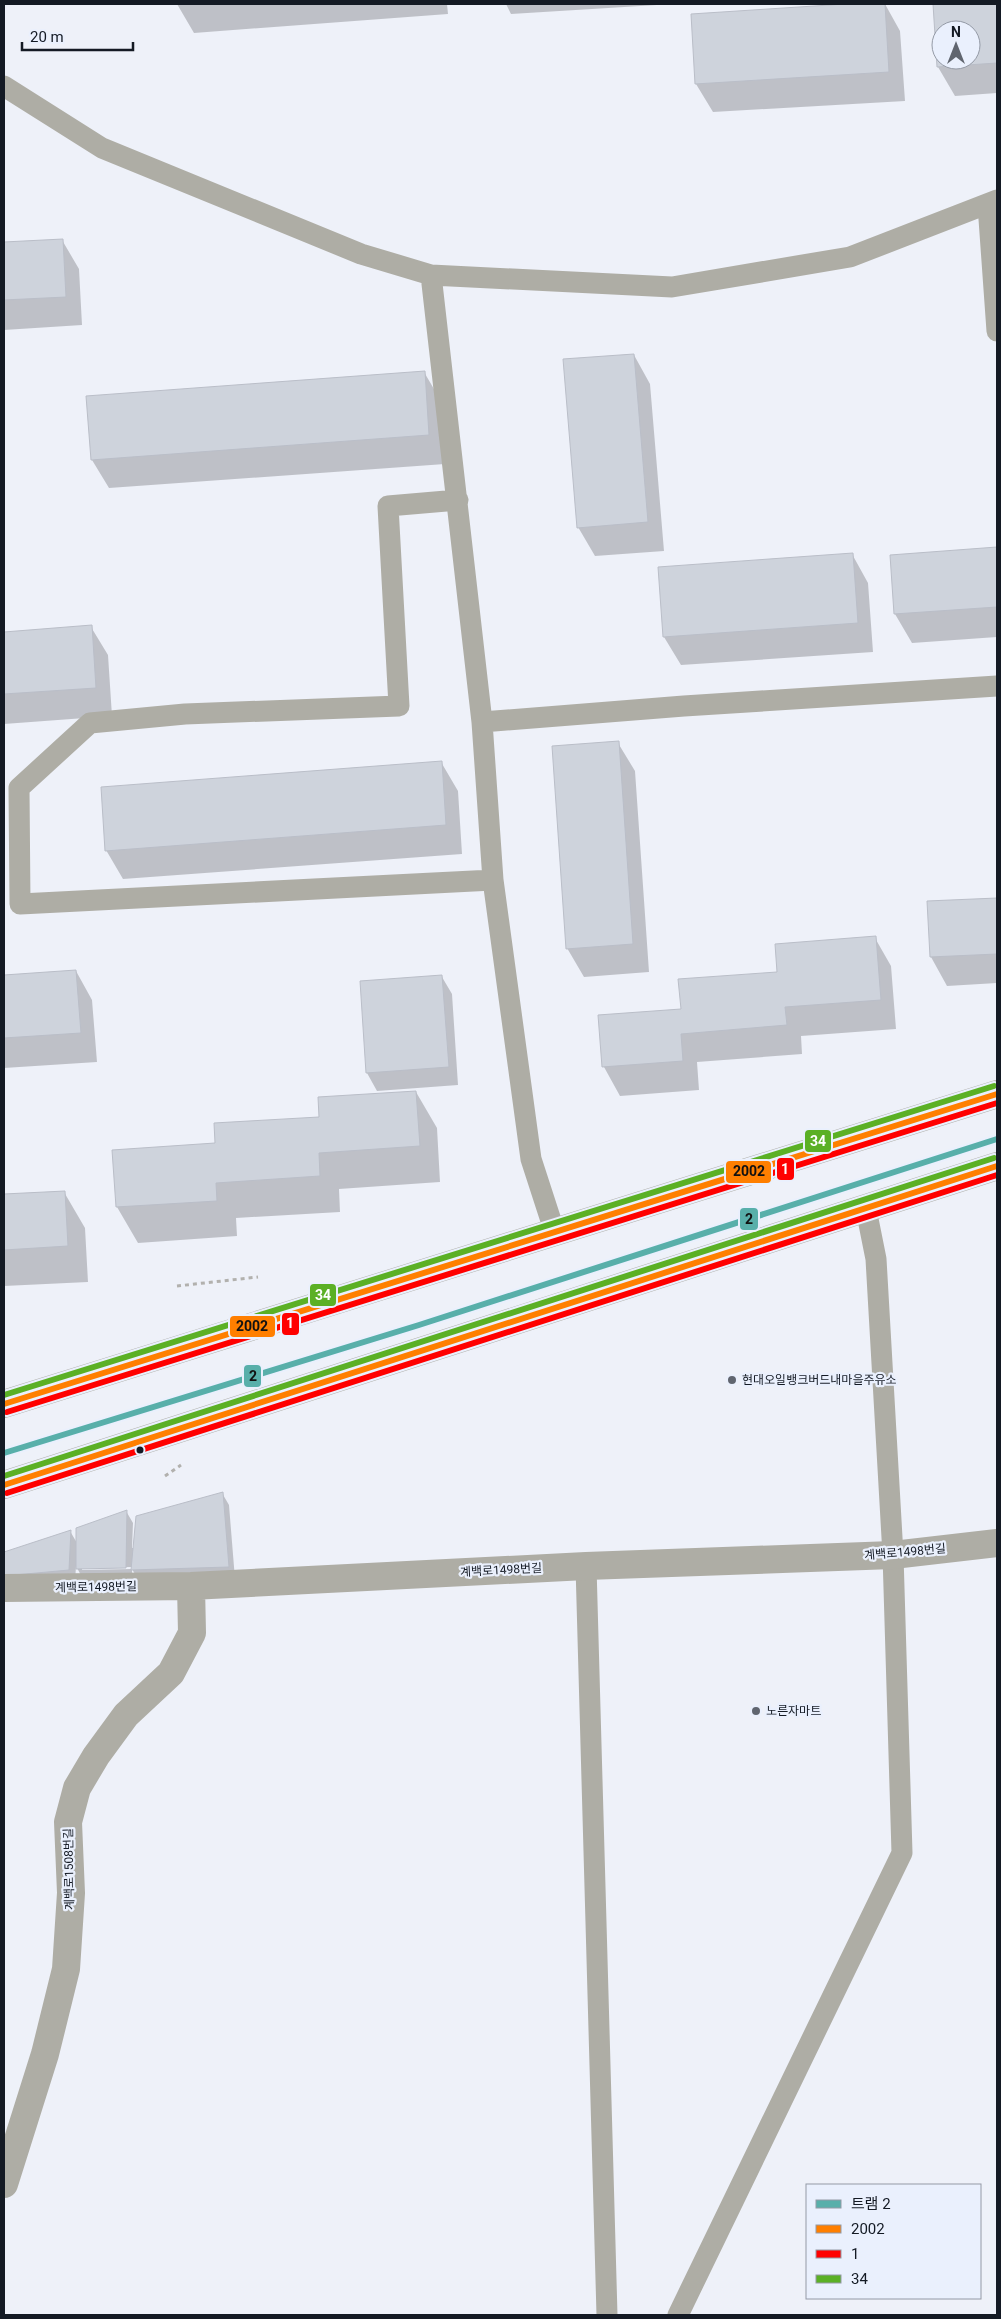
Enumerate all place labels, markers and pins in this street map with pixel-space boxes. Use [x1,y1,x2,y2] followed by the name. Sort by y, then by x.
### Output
[742,1373,897,1387] place label: 현대오일뱅크버드내마을주유소
[726,1374,738,1386] marker: 현대오일뱅크버드내마을주유소
[135,1445,145,1455] unlabelled marker
[766,1704,821,1718] place label: 노른자마트
[750,1705,762,1717] marker: 노른자마트

